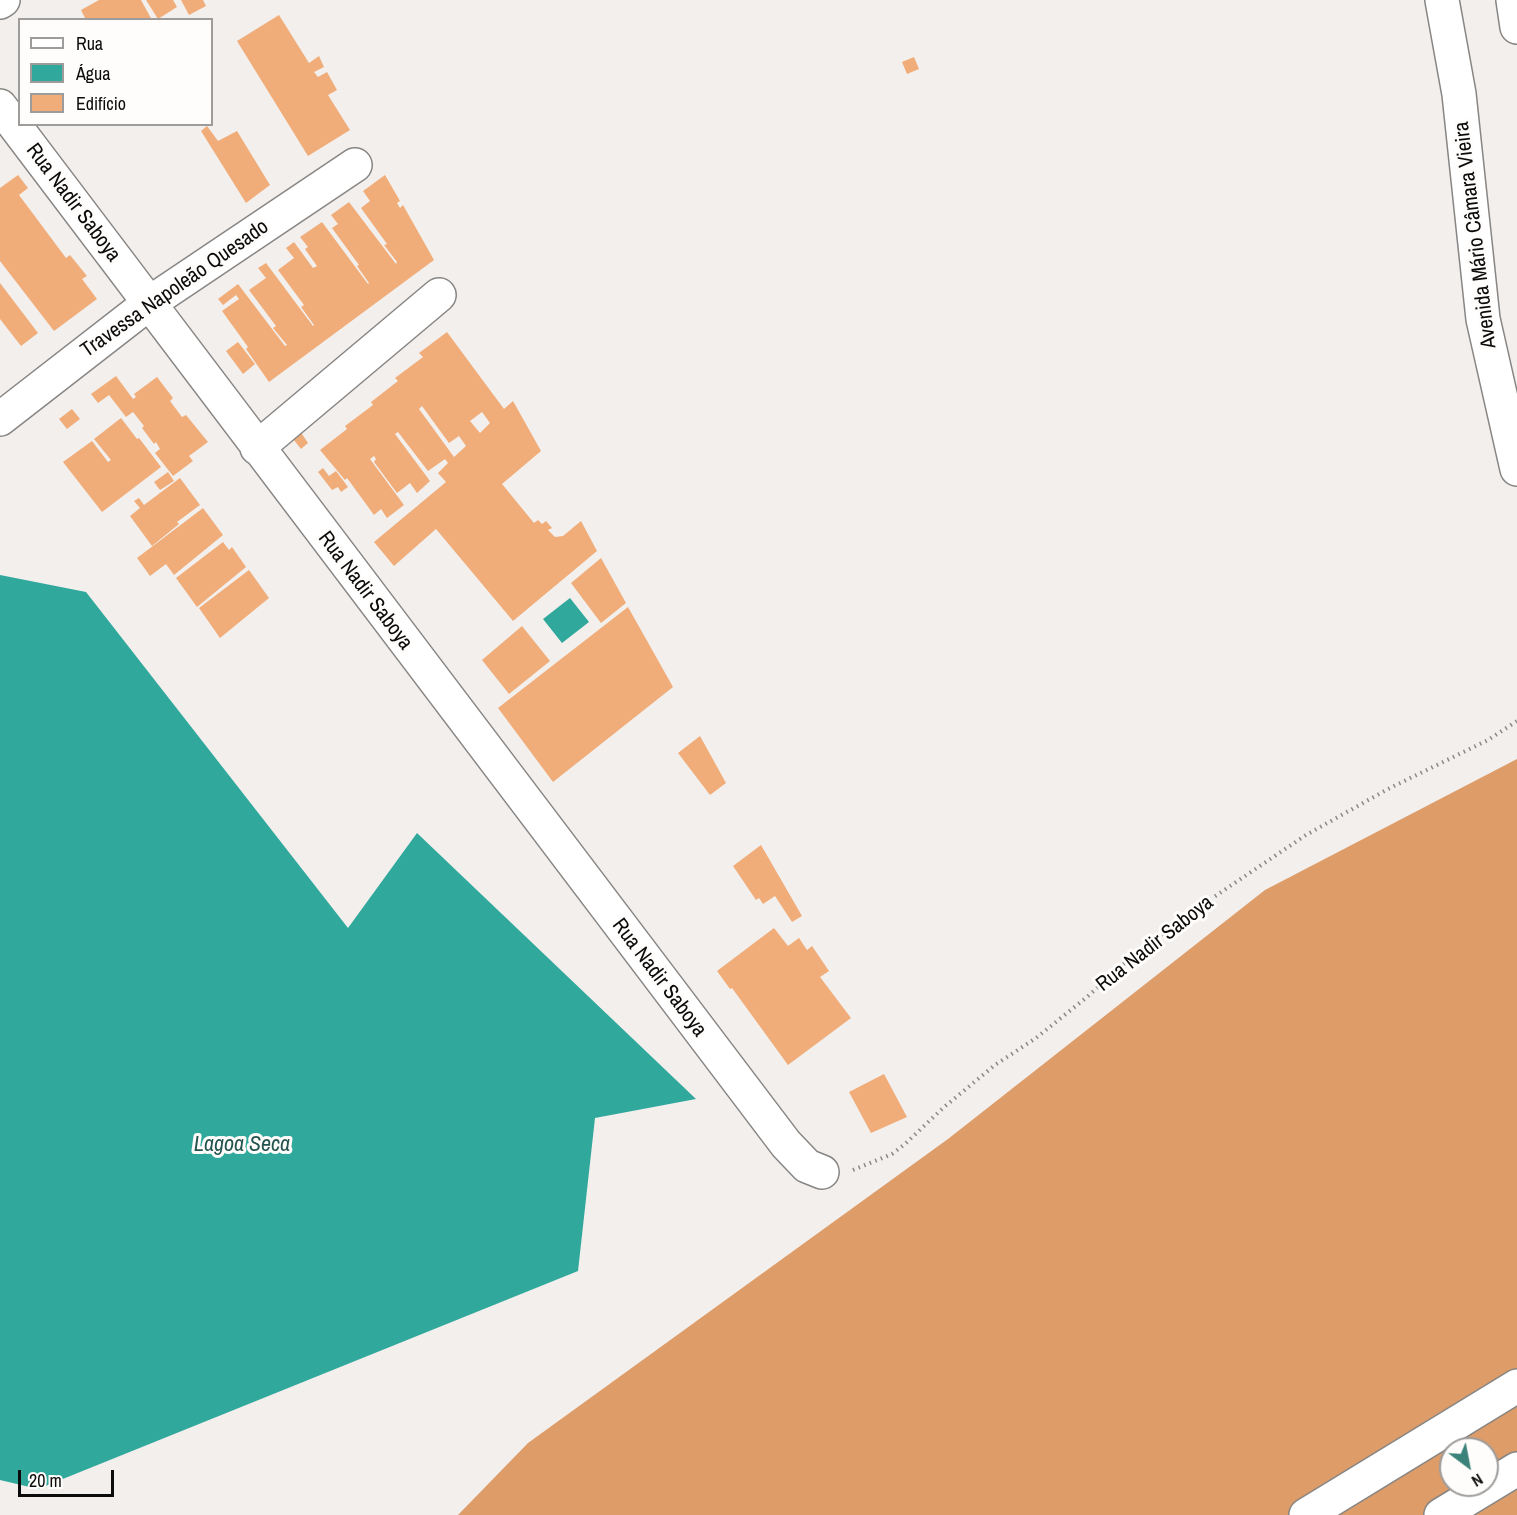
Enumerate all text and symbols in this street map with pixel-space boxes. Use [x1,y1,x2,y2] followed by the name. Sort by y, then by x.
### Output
[18,18,213,126] legend
[76,31,103,56] text: Rua
[76,61,110,86] text: Água
[76,91,126,116] text: Edifício
[1450,120,1502,350] street label: Avenida Mário Câmara Vieira
[20,139,126,267] street label: Rua Nadir Saboya
[76,215,274,363] street label: Travessa Napoleão Quesado
[312,527,418,655] street label: Rua Nadir Saboya
[1091,890,1219,998] street label: Rua Nadir Saboya
[606,914,712,1042] street label: Rua Nadir Saboya
[194,1132,290,1158] water label: Lagoa Seca
[1439,1437,1499,1497] north arrow
[21,1458,117,1496] scale bar
[29,1468,62,1493] text: 20 m
[1468,1469,1487,1492] text: N

